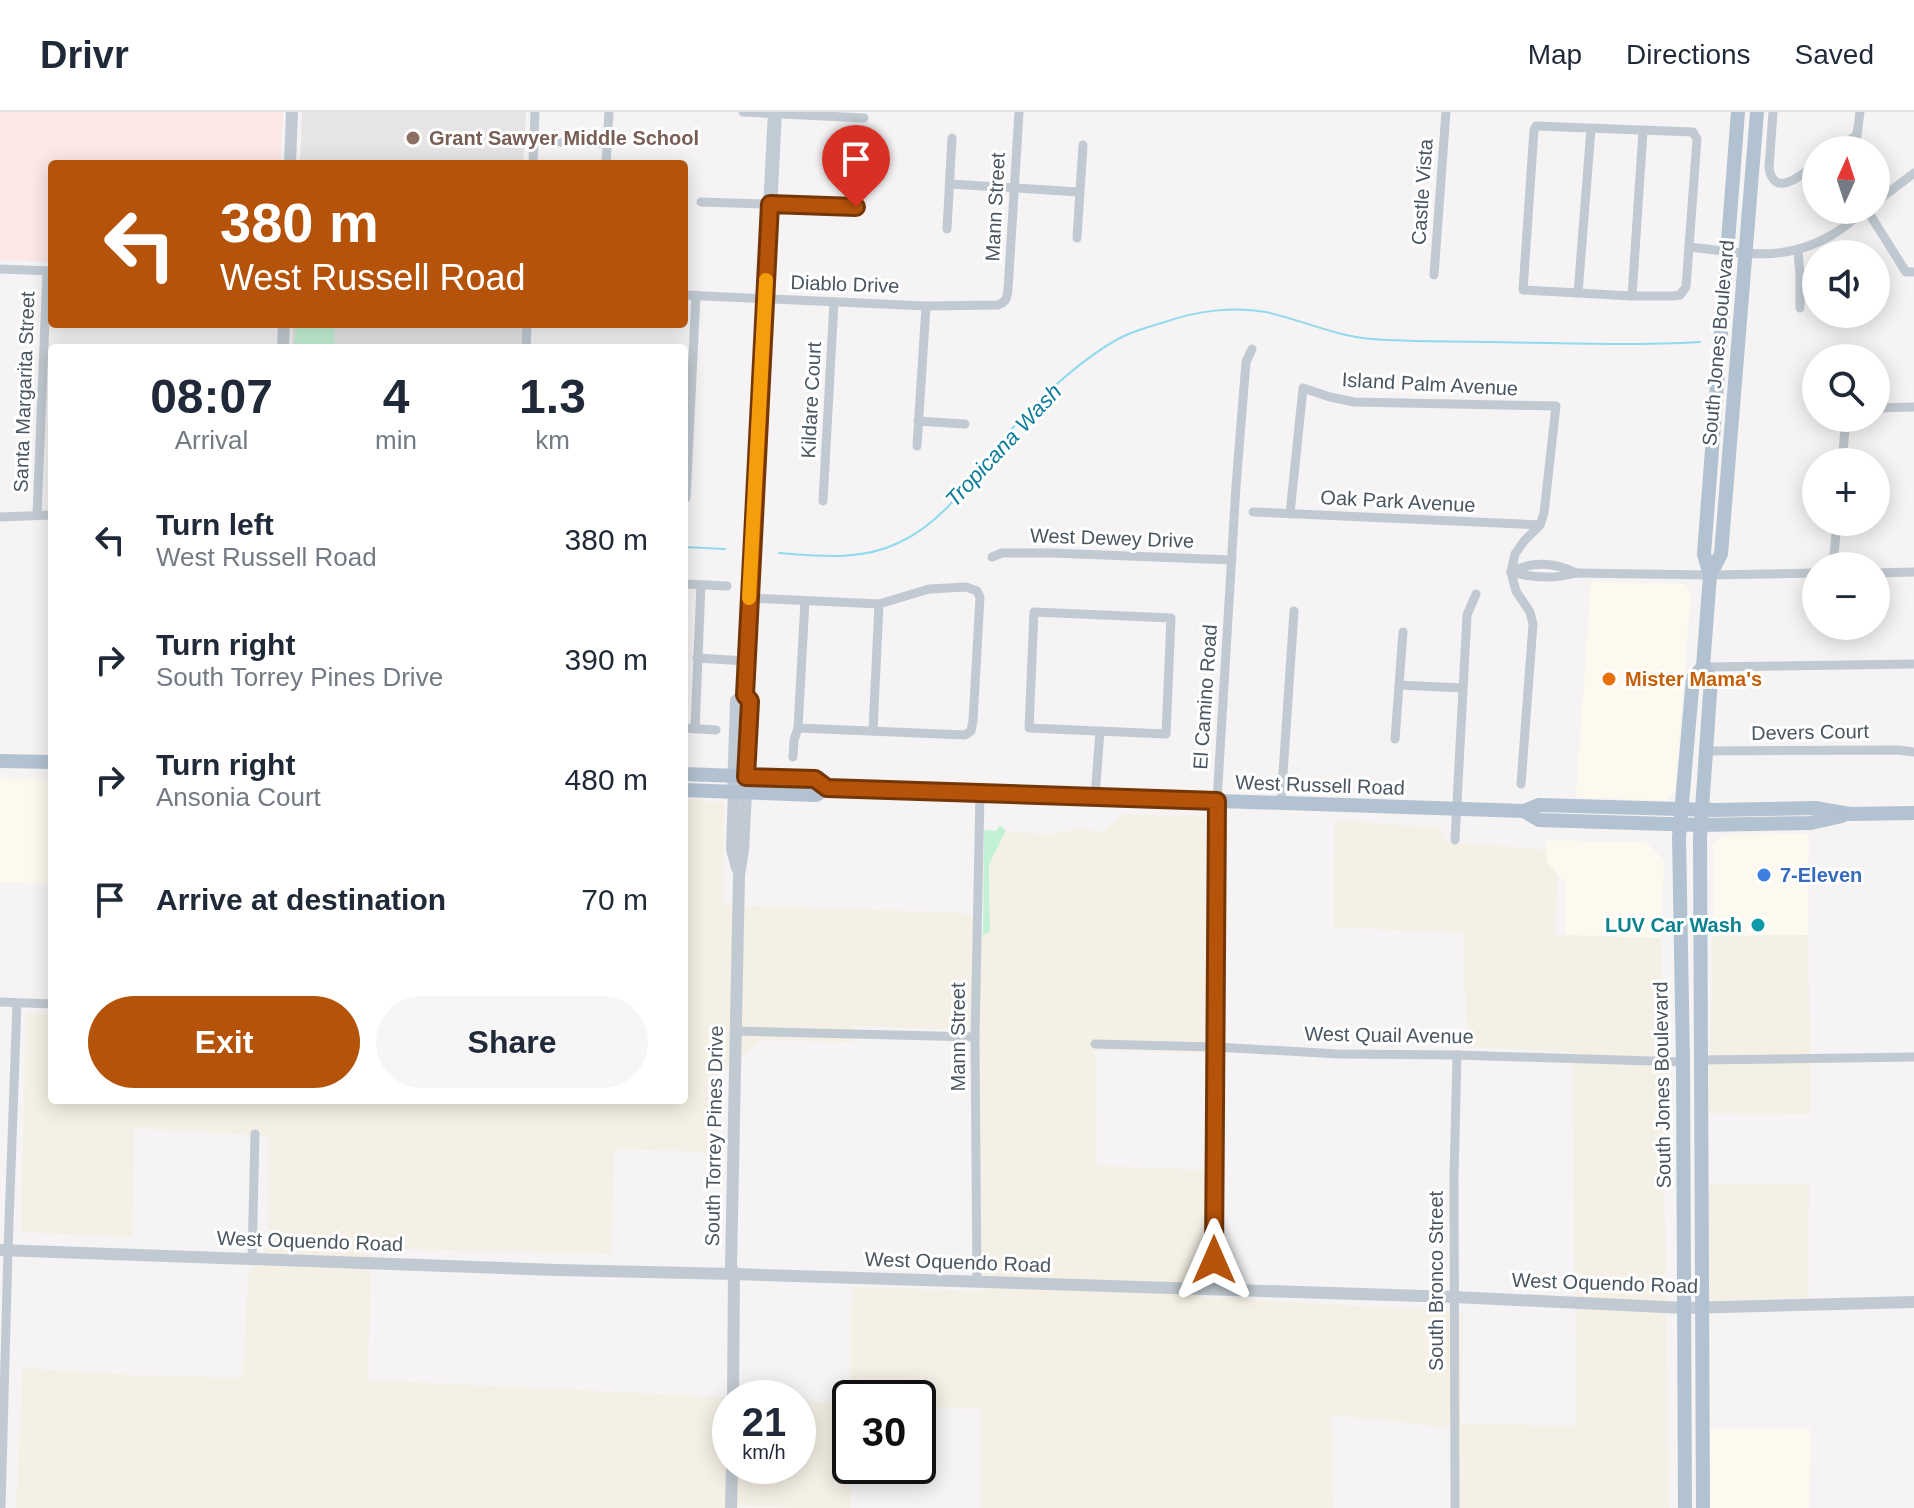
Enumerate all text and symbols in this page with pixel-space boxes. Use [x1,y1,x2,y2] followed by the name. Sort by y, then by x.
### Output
[40,34,129,76] text: Drivr
[1528,39,1582,70] text: Map
[1626,39,1751,70] text: Directions
[1795,39,1874,70] text: Saved
[822,125,890,207] pin
[429,127,699,149] place label: Grant Sawyer Middle School
[404,129,422,147] marker: Grant Sawyer Middle School
[1802,136,1890,224] north arrow
[1802,136,1890,640] map controls
[834,137,878,181] icon: arrive
[1407,137,1437,246] street label: Castle Vista
[981,152,1009,262] street label: Mann Street
[220,191,379,254] text: 380 m
[88,192,192,296] icon: left
[1698,239,1738,447] street label: South Jones Boulevard
[1802,240,1890,328] button: sound
[220,257,525,298] text: West Russell Road
[790,271,900,297] street label: Diablo Drive
[9,291,39,493] street label: Santa Margarita Street
[797,341,825,459] street label: Kildare Court
[1802,344,1890,432] button: search
[1341,368,1519,400] street label: Island Palm Avenue
[150,370,273,423] text: 08:07
[383,370,409,423] text: 4
[519,370,586,423] text: 1.3
[940,379,1066,512] water label: Tropicana Wash
[175,425,248,455] text: Arrival
[375,425,417,455] text: min
[535,425,570,455] text: km
[1802,448,1890,536] button: +
[1320,486,1476,516] street label: Oak Park Avenue
[156,508,274,541] text: Turn left
[88,518,132,562] icon: left
[565,523,648,556] text: 380 m
[1030,524,1194,552] street label: West Dewey Drive
[156,542,377,572] text: West Russell Road
[1802,552,1890,640] button: −
[1189,624,1221,770] street label: El Camino Road
[156,628,295,661] text: Turn right
[88,638,132,682] icon: right
[565,643,648,676] text: 390 m
[156,662,443,692] text: South Torrey Pines Drive
[1625,668,1762,690] place label: Mister Mama's
[1600,670,1618,688] marker: Mister Mama's
[1751,720,1870,744] street label: Devers Court
[156,748,295,781] text: Turn right
[88,758,132,802] icon: right
[565,763,648,796] text: 480 m
[1235,771,1405,799] street label: West Russell Road
[156,782,321,812] text: Ansonia Court
[1780,864,1862,886] place label: 7-Eleven
[1755,866,1773,884] marker: 7-Eleven
[88,878,132,922] icon: arrive
[156,883,446,916] text: Arrive at destination
[581,883,648,916] text: 70 m
[1605,914,1742,936] place label: LUV Car Wash
[1749,916,1767,934] marker: LUV Car Wash
[1649,981,1675,1189] street label: South Jones Boulevard
[947,982,969,1091] street label: Mann Street
[88,996,360,1088] button: Exit
[376,996,648,1088] button: Share
[1304,1023,1474,1047] street label: West Quail Avenue
[701,1025,727,1247] street label: South Torrey Pines Drive
[1425,1191,1447,1371] street label: South Bronco Street
[1172,1218,1256,1302] position arrow
[216,1227,404,1255] street label: West Oquendo Road
[864,1248,1052,1276] street label: West Oquendo Road
[1511,1269,1699,1297] street label: West Oquendo Road
[832,1380,936,1484] speed limit sign: 30
[742,1400,786,1444] text: 21
[742,1441,786,1463] text: km/h

